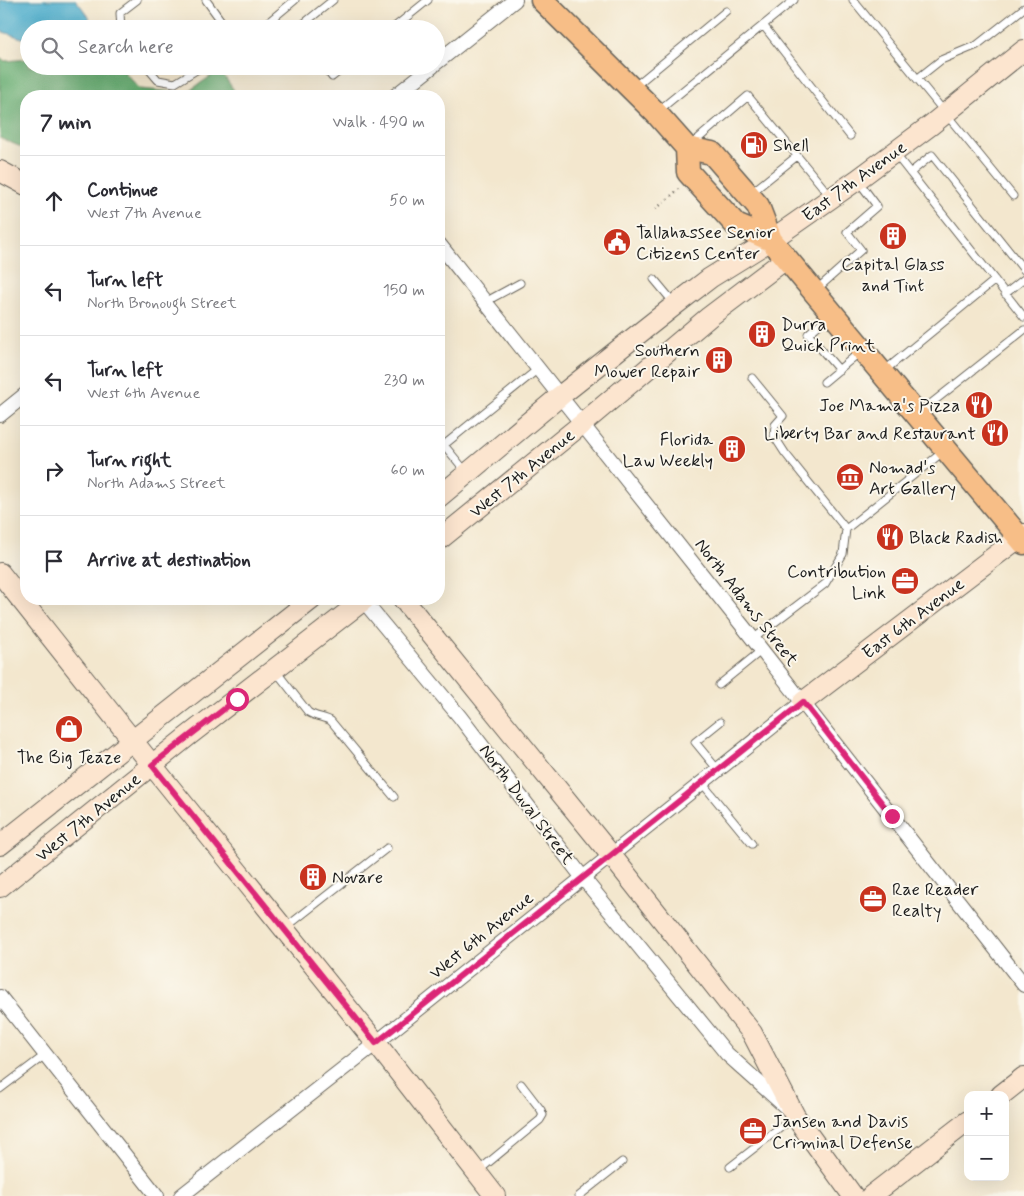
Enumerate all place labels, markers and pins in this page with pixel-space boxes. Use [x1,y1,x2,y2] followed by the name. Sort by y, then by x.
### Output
[739,130,769,160] fuel station icon: Shell
[773,134,809,158] place label: Shell
[636,221,776,266] place label: Tallahassee Senior Citizens Center
[878,221,908,251] building icon: Capital Glass and Tint
[602,227,632,257] public building icon: Tallahassee Senior Citizens Center
[841,253,945,298] place label: Capital Glass and Tint
[781,313,876,358] place label: Durra Quick Print
[747,319,777,349] building icon: Durra Quick Print
[594,339,701,384] place label: Southern Mower Repair
[704,345,734,375] building icon: Southern Mower Repair
[964,390,994,420] restaurant icon: Joe Mama's Pizza
[819,394,960,418] place label: Joe Mama's Pizza
[980,418,1010,448] restaurant icon: Liberty Bar and Restaurant
[764,422,976,446] place label: Liberty Bar and Restaurant
[623,428,713,473] place label: Florida Law Weekly
[717,434,747,464] building icon: Florida Law Weekly
[869,456,956,501] place label: Nomad's Art Gallery
[835,462,865,492] museum icon: Nomad's Art Gallery
[875,522,905,552] restaurant icon: Black Radish
[909,526,1003,550] place label: Black Radish
[787,560,886,605] place label: Contribution Link
[890,566,920,596] office icon: Contribution Link
[54,714,84,744] shop icon: The Big Teaze
[17,746,121,770] place label: The Big Teaze
[298,862,328,892] building icon: Novare
[332,866,383,890] place label: Novare
[892,878,979,923] place label: Rae Reader Realty
[858,884,888,914] office icon: Rae Reader Realty
[772,1110,913,1155] place label: Jansen and Davis Criminal Defense
[738,1116,768,1146] office icon: Jansen and Davis Criminal Defense

